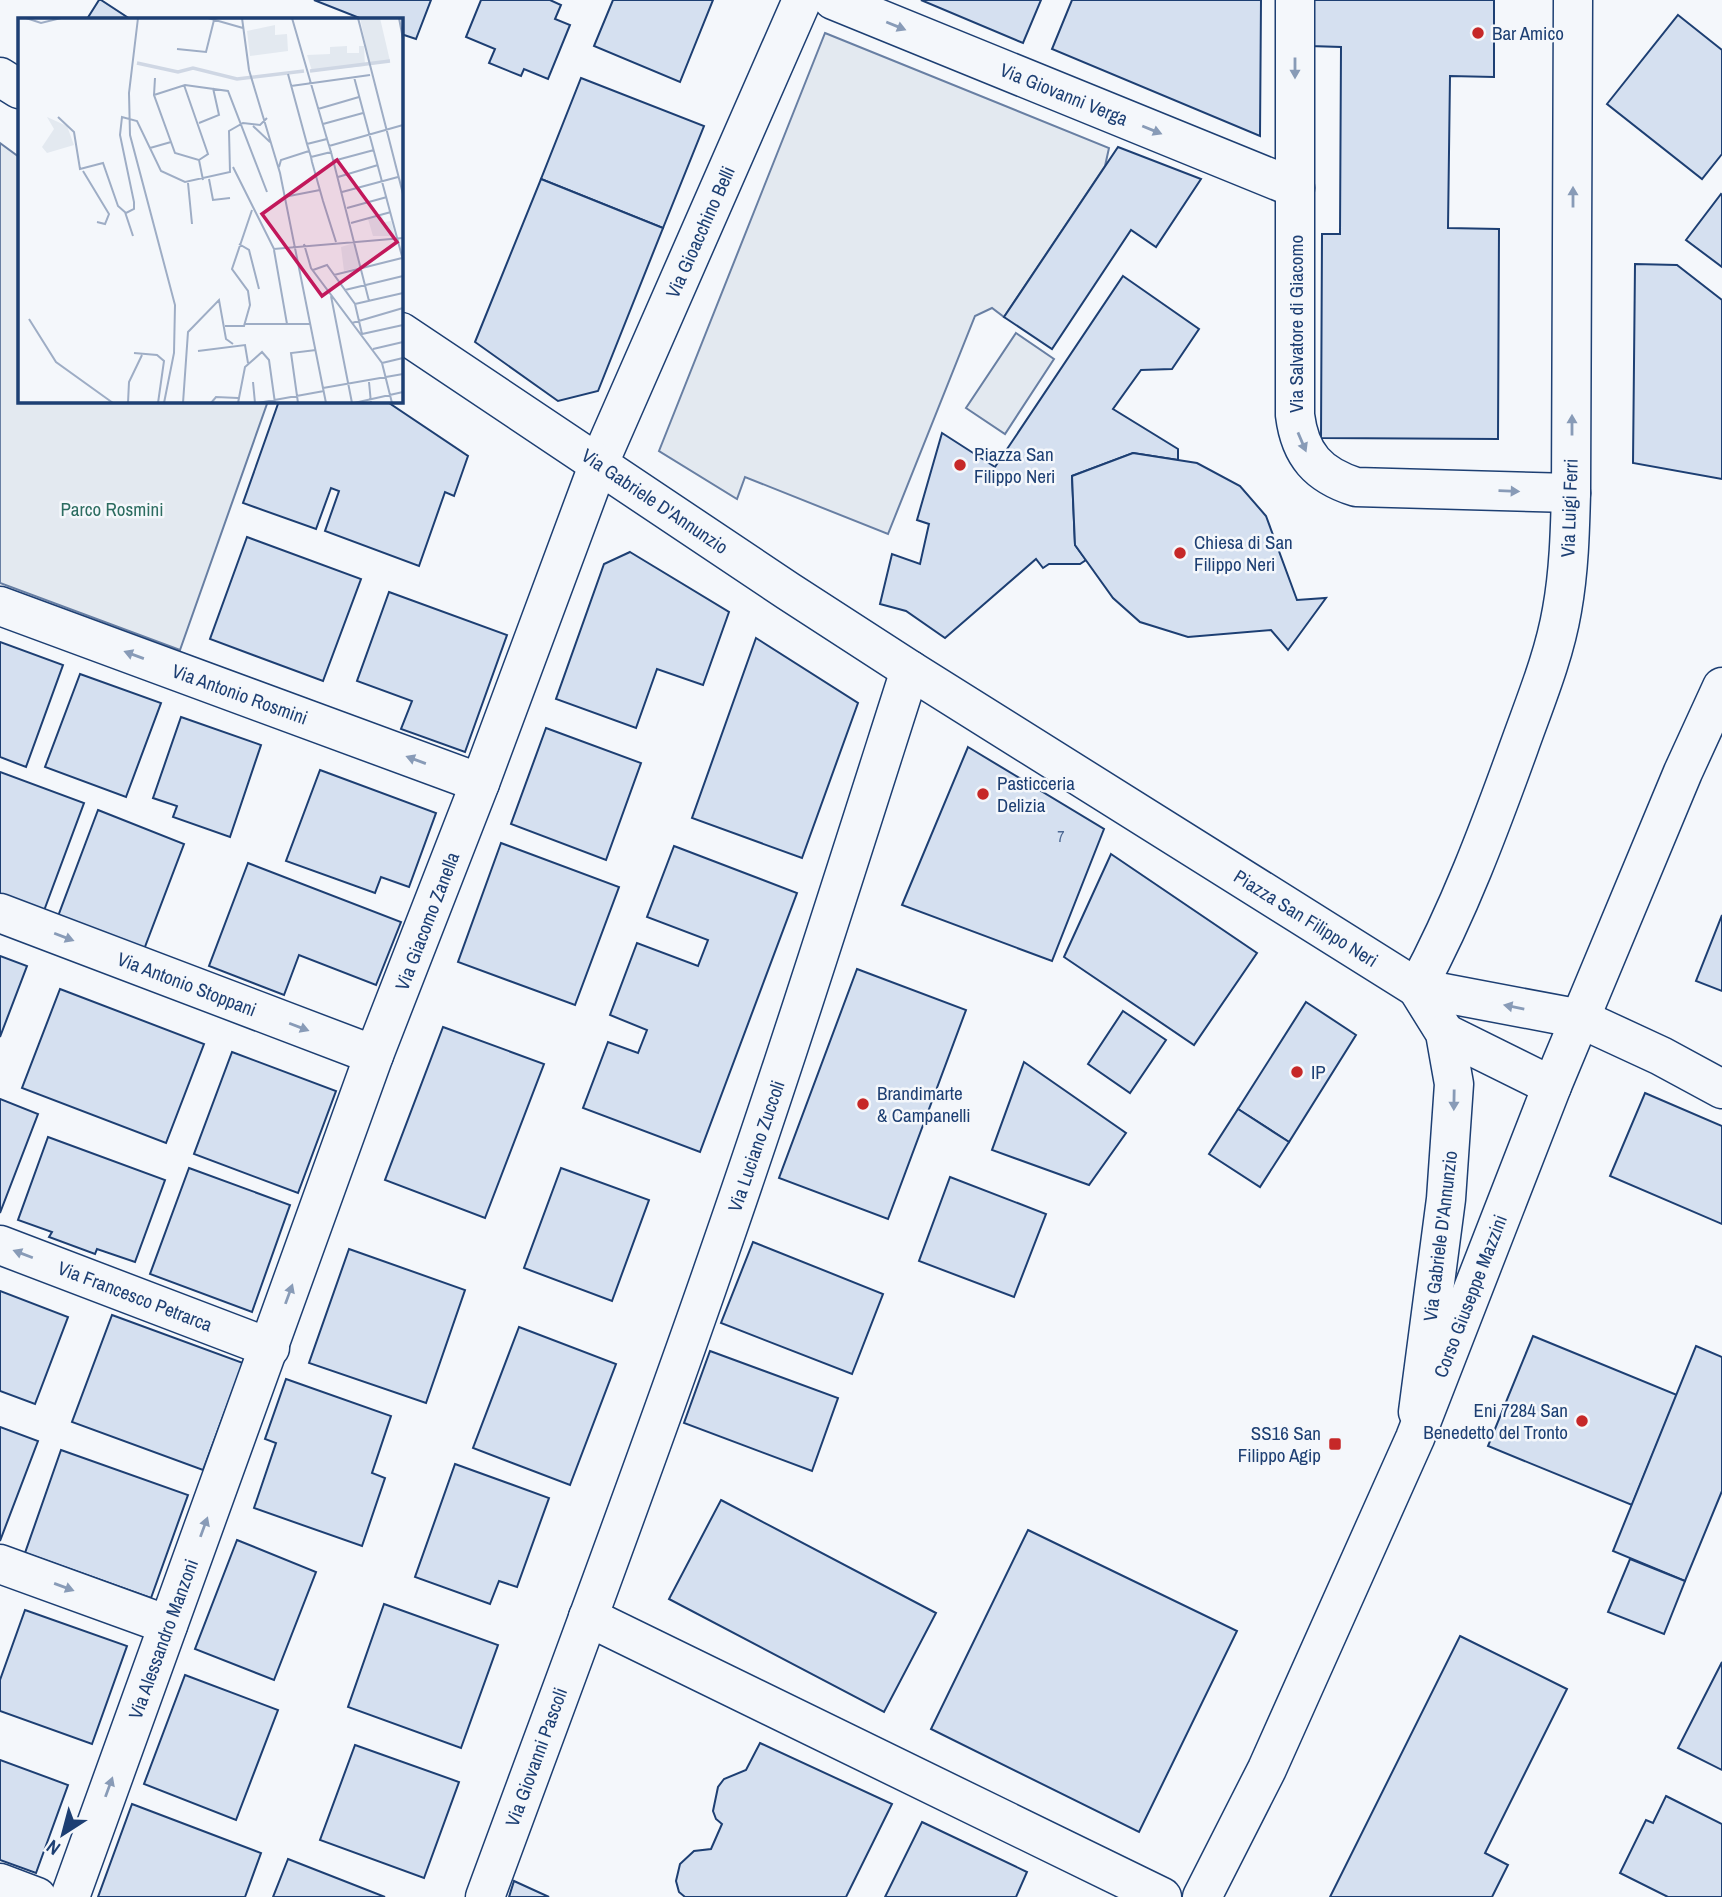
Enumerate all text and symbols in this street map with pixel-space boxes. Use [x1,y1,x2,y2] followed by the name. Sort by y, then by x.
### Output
[18,18,402,402] inset map
[886,20,907,31] one-way arrow
[1492,20,1564,46] place label: Bar Amico
[1470,25,1486,41] marker: Bar Amico
[996,57,1132,132] street label: Via Giovanni Verga
[1289,57,1301,79] one-way arrow
[1142,124,1163,135] one-way arrow
[659,162,741,302] street label: Via Gioacchino Belli
[1567,186,1579,208] one-way arrow
[1283,235,1309,413] street label: Via Salvatore di Giacomo
[1566,413,1578,435] one-way arrow
[1297,431,1308,452] one-way arrow
[974,441,1055,489] place label: Piazza San Filippo Neri
[577,442,733,560] street label: Via Gabriele D'Annunzio
[952,457,968,473] marker: Piazza San Filippo Neri
[1554,458,1584,558] street label: Via Luigi Ferri
[1499,485,1521,497] one-way arrow
[60,496,164,522] park label: Parco Rosmini
[1194,529,1293,577] place label: Chiesa di San Filippo Neri
[1172,545,1188,561] marker: Chiesa di San Filippo Neri
[124,649,145,660] one-way arrow
[169,657,311,731] street label: Via Antonio Rosmini
[406,754,427,765] one-way arrow
[997,770,1075,818] place label: Pasticceria Delizia
[975,786,991,802] marker: Pasticceria Delizia
[1057,825,1065,847] house number: 7
[389,848,465,994] street label: Via Giacomo Zanella
[1229,863,1383,973] street label: Piazza San Filippo Neri
[53,932,74,943] one-way arrow
[114,946,260,1022] street label: Via Antonio Stoppani
[1503,1001,1525,1012] one-way arrow
[289,1021,310,1032] one-way arrow
[1311,1059,1326,1085] place label: IP
[1289,1064,1305,1080] marker: IP
[721,1077,791,1215] street label: Via Luciano Zuccoli
[877,1080,971,1128] place label: Brandimarte & Campanelli
[1448,1089,1460,1111] one-way arrow
[855,1096,871,1112] marker: Brandimarte & Campanelli
[1417,1149,1463,1323] street label: Via Gabriele D'Annunzio
[1427,1211,1513,1381] street label: Corso Giuseppe Mazzini
[13,1248,34,1259] one-way arrow
[54,1255,216,1338] street label: Via Francesco Petrarca
[284,1283,295,1304] one-way arrow
[1423,1397,1568,1445] place label: Eni 7284 San Benedetto del Tronto
[1574,1413,1590,1429] marker: Eni 7284 San Benedetto del Tronto
[1238,1420,1321,1468] place label: SS16 San Filippo Agip
[1327,1436,1343,1452] marker: SS16 San Filippo Agip
[199,1516,210,1537] one-way arrow
[122,1555,204,1723] street label: Via Alessandro Manzoni
[54,1582,75,1593] one-way arrow
[499,1684,573,1830] street label: Via Giovanni Pascoli
[104,1776,115,1797] one-way arrow
[28,1799,98,1869] north arrow
[41,1834,65,1862] text: N

